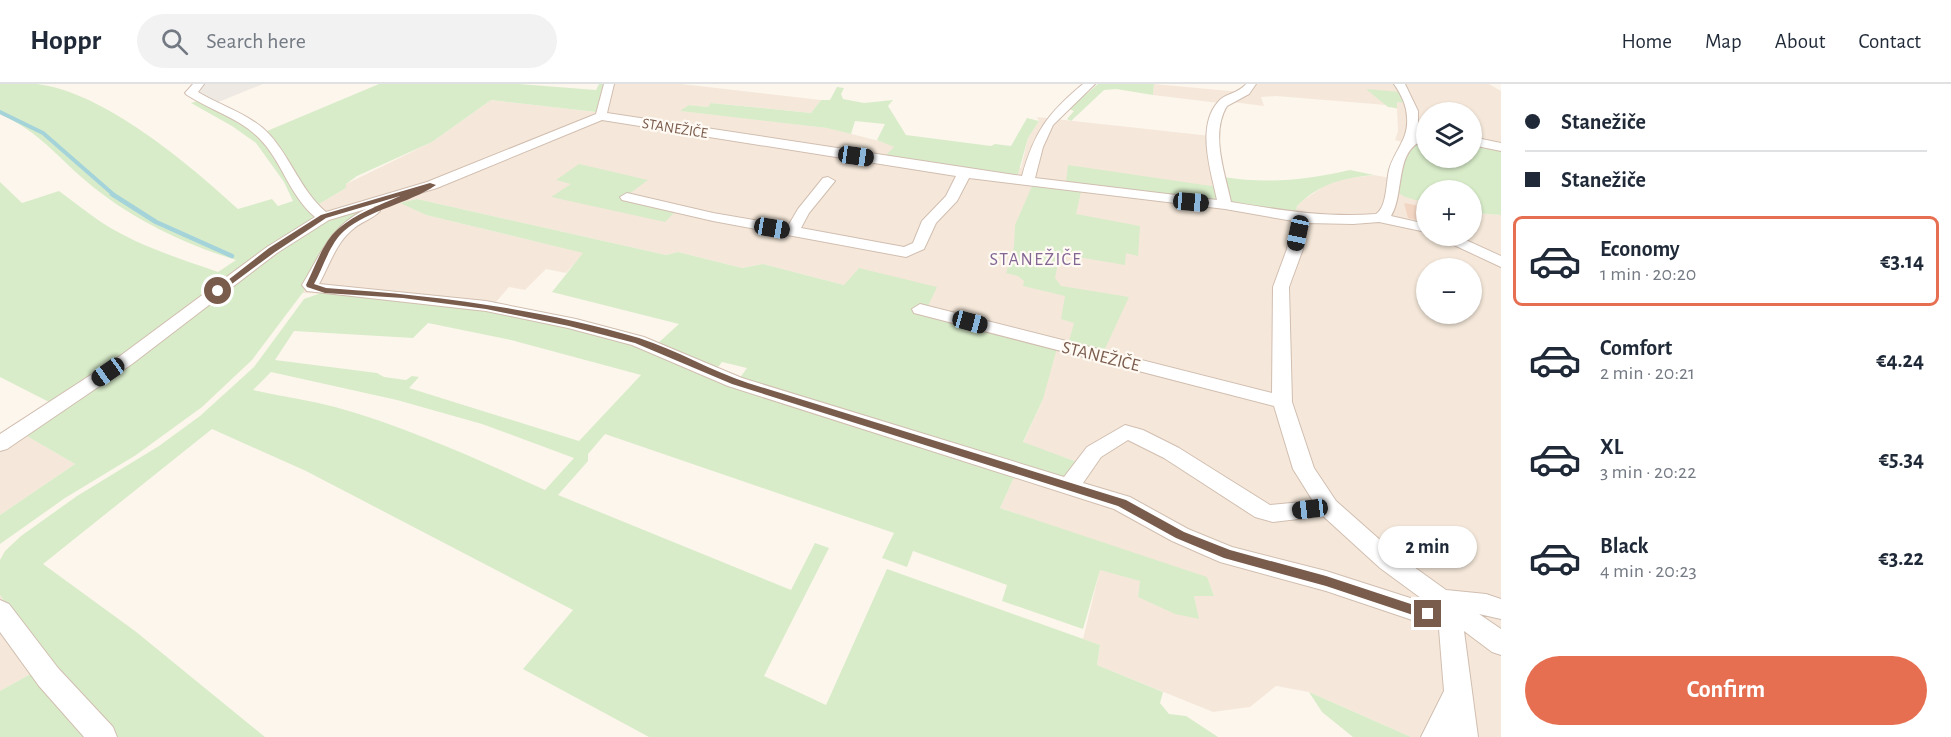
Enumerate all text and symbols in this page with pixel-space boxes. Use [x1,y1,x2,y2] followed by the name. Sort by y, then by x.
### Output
[137,14,557,68] search box
[158,25,191,58] icon: search
[30,27,101,55] text: Hoppr
[206,30,306,52] text: Search here
[1621,31,1672,52] text: Home
[1705,31,1742,52] text: Map
[1775,31,1825,52] text: About
[1858,31,1921,52] text: Contact
[1416,102,1482,324] map controls
[1416,102,1482,168] button: layers
[1561,111,1646,133] text: Stanežiče
[641,115,709,141] street label: STANEŽIČE
[837,145,875,167] car
[1561,169,1646,191] text: Stanežiče
[1416,180,1482,246] button: +
[1172,191,1210,213] car
[1285,214,1311,252] car
[753,216,791,240] car
[1528,234,1582,288] icon: car
[1600,238,1680,260] text: Economy
[990,248,1082,269] district label: STANEŽIČE
[1880,250,1924,272] text: €3.14
[1416,258,1482,324] button: −
[1600,264,1696,284] text: 1 min · 20:20
[204,277,231,304] route start
[950,309,990,335] car
[1528,333,1582,387] icon: car
[1060,336,1143,375] street label: STANEŽIČE
[1600,337,1672,359] text: Comfort
[1876,349,1924,371] text: €4.24
[88,354,128,390] car
[1600,363,1695,383] text: 2 min · 20:21
[1528,432,1582,486] icon: car
[1600,436,1623,458] text: XL
[1879,448,1924,470] text: €5.34
[1600,462,1696,482] text: 3 min · 20:22
[1291,498,1329,520] car
[1378,527,1478,569] callout: 2 min
[1528,531,1582,585] icon: car
[1600,535,1648,557] text: Black
[1405,537,1450,557] text: 2 min
[1878,547,1924,569] text: €3.22
[1600,561,1697,581] text: 4 min · 20:23
[1414,600,1441,627] route end
[1525,656,1927,725] button: Confirm

